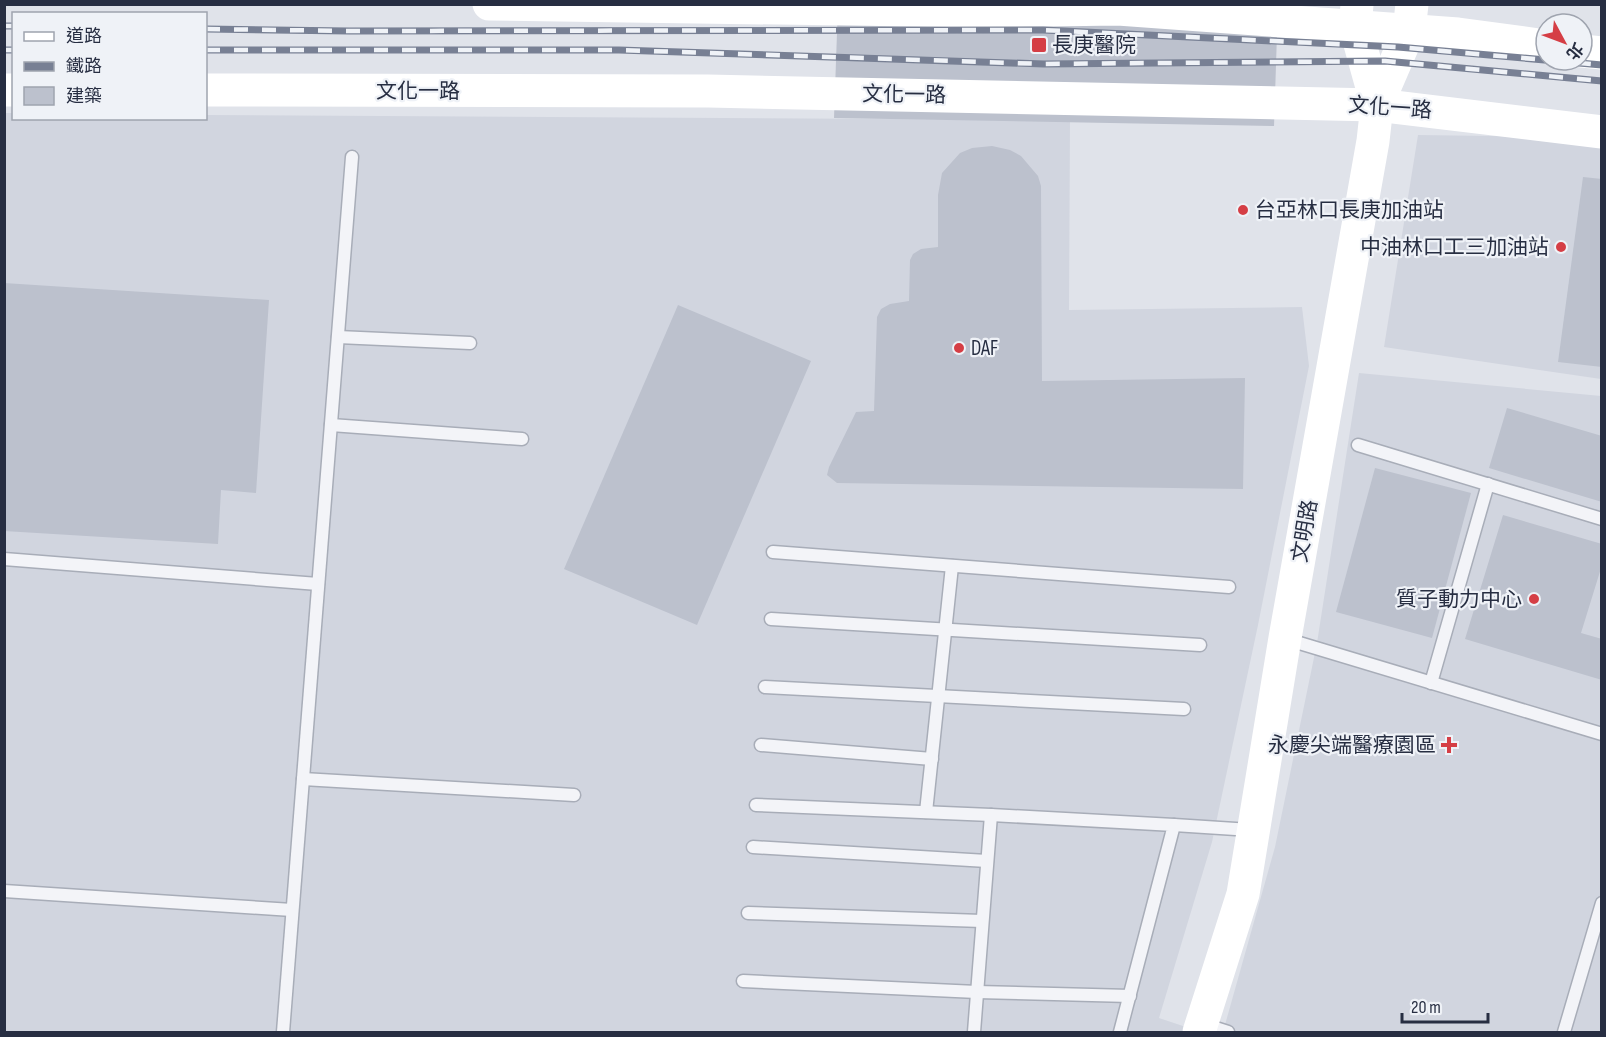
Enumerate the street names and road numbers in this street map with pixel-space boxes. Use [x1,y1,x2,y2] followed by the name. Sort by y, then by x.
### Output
[376,79,460,104] street label: 文化一路
[862,82,946,108] street label: 文化一路
[1347,93,1433,123] street label: 文化一路
[1287,498,1323,564] street label: 文明路

